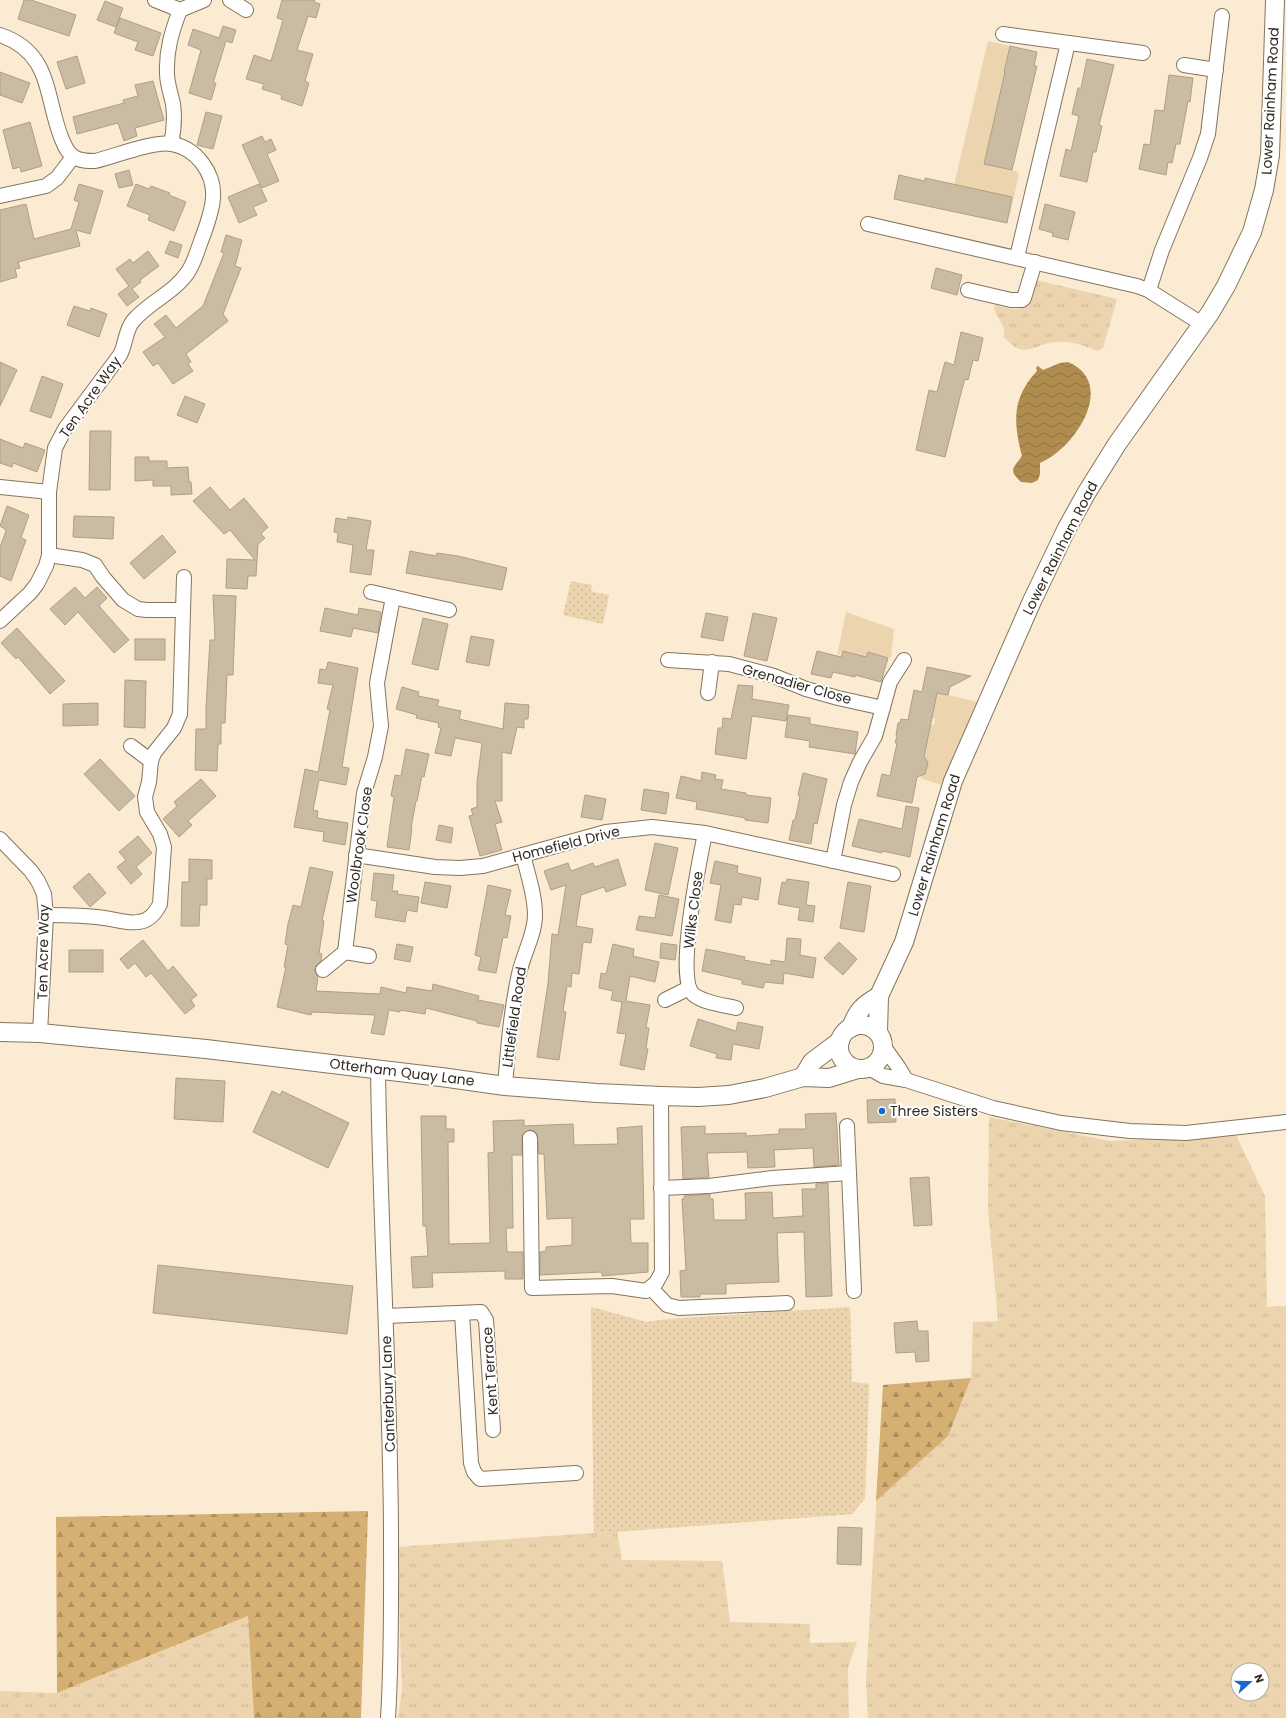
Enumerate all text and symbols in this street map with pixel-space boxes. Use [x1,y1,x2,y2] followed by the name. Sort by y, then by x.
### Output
[1256,27,1284,175] street label: Lower Rainham Road
[54,352,126,442] street label: Ten Acre Way
[1018,478,1102,618] street label: Lower Rainham Road
[740,659,854,709] street label: Grenadier Close
[903,772,965,918] street label: Lower Rainham Road
[341,785,377,905] street label: Woolbrook Close
[510,821,622,867] street label: Homefield Drive
[678,870,708,950] street label: Wilks Close
[32,904,54,1000] street label: Ten Acre Way
[497,965,531,1069] street label: Littlefield Road
[328,1053,476,1091] street label: Otterham Quay Lane
[890,1101,978,1121] place label: Three Sisters
[877,1106,887,1116] marker: Three Sisters
[477,1326,503,1416] street label: Kent Terrace
[376,1335,400,1453] street label: Canterbury Lane
[1230,1662,1270,1702] north arrow
[1250,1672,1268,1685] text: N

